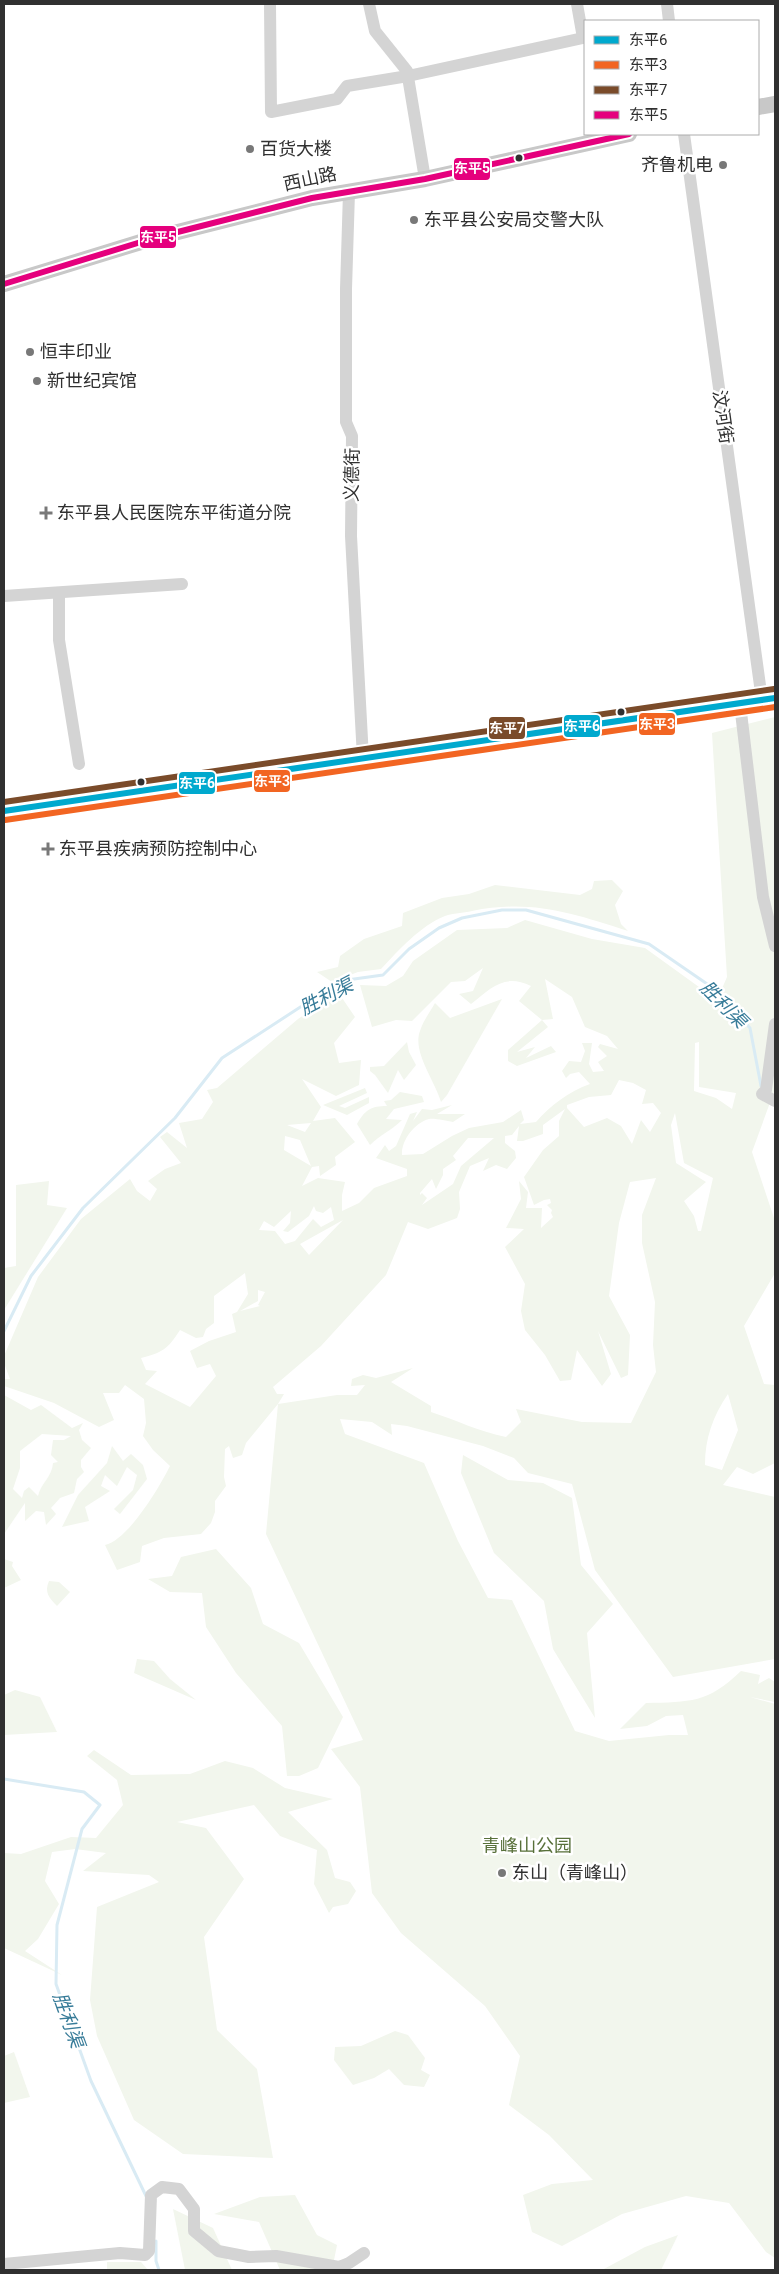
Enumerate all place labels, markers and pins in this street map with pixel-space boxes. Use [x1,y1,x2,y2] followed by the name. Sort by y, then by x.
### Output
[260,138,332,159] place label: 百货大楼
[244,143,256,155] marker: 百货大楼
[514,153,524,163] unlabelled marker
[641,154,713,175] place label: 齐鲁机电
[717,159,729,171] marker: 齐鲁机电
[424,209,604,230] place label: 东平县公安局交警大队
[408,214,420,226] marker: 东平县公安局交警大队
[40,341,112,362] place label: 恒丰印业
[24,346,36,358] marker: 恒丰印业
[47,370,137,391] place label: 新世纪宾馆
[31,375,43,387] marker: 新世纪宾馆
[57,502,291,523] place label: 东平县人民医院东平街道分院
[39,506,53,520] marker: 东平县人民医院东平街道分院
[616,707,626,717] unlabelled marker
[136,777,146,787] unlabelled marker
[59,838,257,859] place label: 东平县疾病预防控制中心
[41,842,55,856] marker: 东平县疾病预防控制中心
[512,1862,638,1883] place label: 东山（青峰山）
[496,1867,508,1879] marker: 东山（青峰山）

